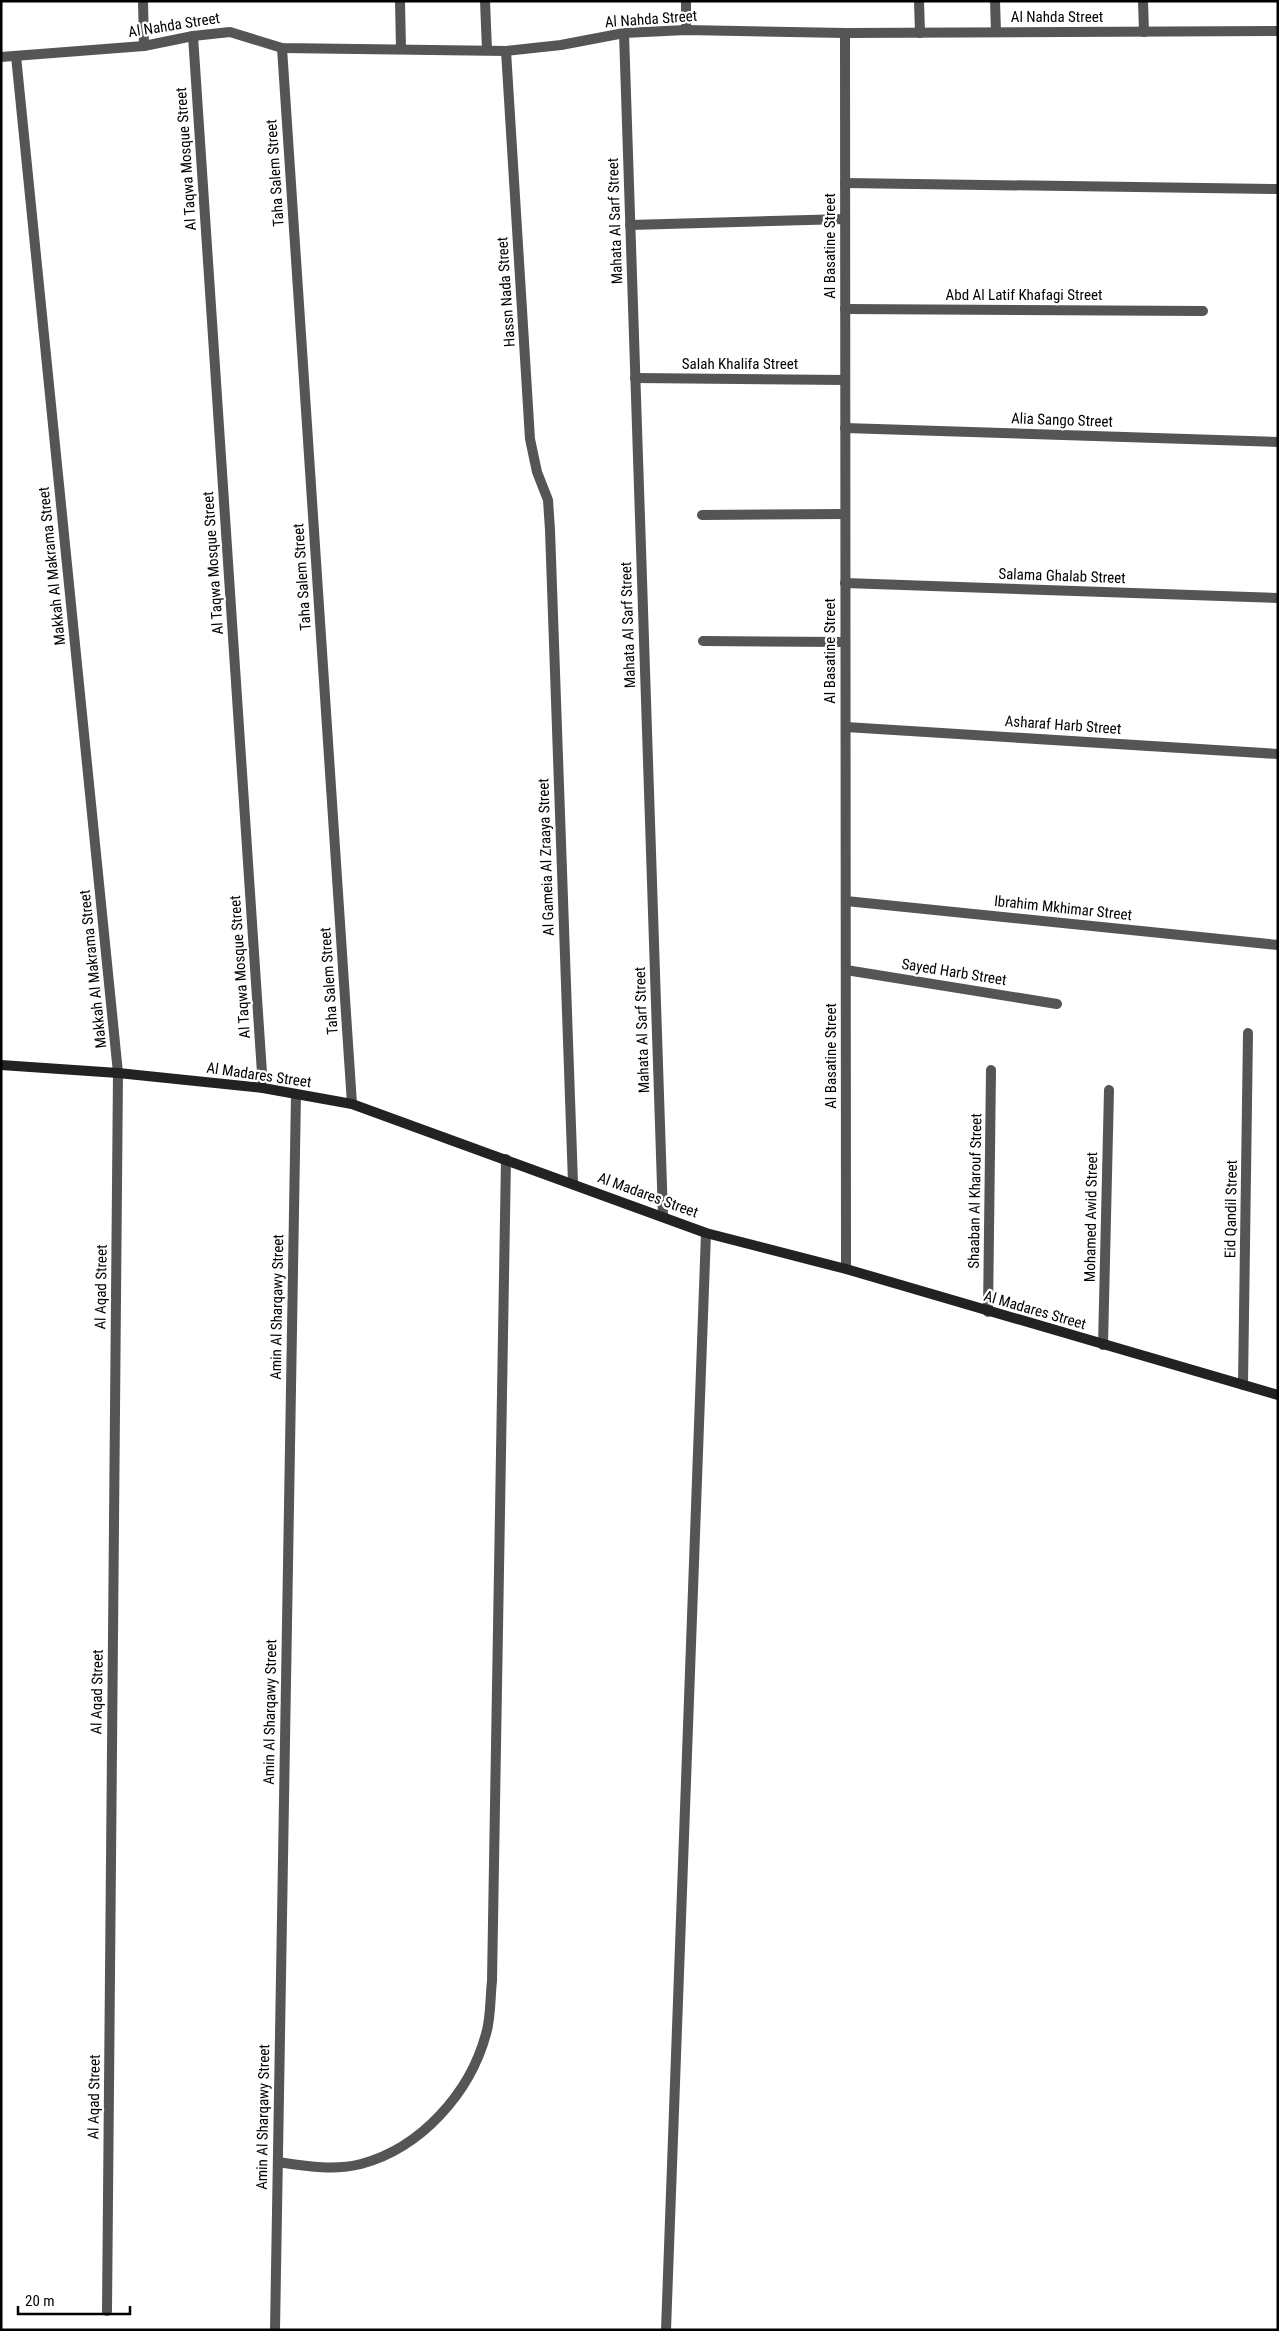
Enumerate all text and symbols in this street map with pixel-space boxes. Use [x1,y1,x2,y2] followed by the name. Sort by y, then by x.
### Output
[604,7,698,31] street label: Al Nahda Street
[1011,8,1103,26] street label: Al Nahda Street
[127,9,221,41] street label: Al Nahda Street
[172,87,200,231] street label: Al Taqwa Mosque Street
[262,119,288,227] street label: Taha Salem Street
[604,157,626,285] street label: Mahata Al Sarf Street
[821,193,839,299] street label: Al Basatine Street
[493,236,519,348] street label: Hassn Nada Street
[946,286,1102,304] street label: Abd Al Latif Khafagi Street
[682,355,798,373] street label: Salah Khalifa Street
[1011,409,1113,431] street label: Alia Sango Street
[35,486,69,646] street label: Makkah Al Makrama Street
[199,491,227,635] street label: Al Taqwa Mosque Street
[289,523,315,631] street label: Taha Salem Street
[617,561,639,689] street label: Mahata Al Sarf Street
[998,565,1126,587] street label: Salama Ghalab Street
[821,598,839,704] street label: Al Basatine Street
[1004,712,1122,738] street label: Asharaf Harb Street
[534,778,558,936] street label: Al Gameia Al Zraaya Street
[76,889,110,1049] street label: Makkah Al Makrama Street
[993,892,1133,924] street label: Ibrahim Mkhimar Street
[226,895,254,1039] street label: Al Taqwa Mosque Street
[316,927,342,1035] street label: Taha Salem Street
[900,955,1008,989] street label: Sayed Harb Street
[631,966,653,1094] street label: Mahata Al Sarf Street
[822,1003,840,1109] street label: Al Basatine Street
[205,1059,313,1091] street label: Al Madares Street
[965,1113,985,1269] street label: Shaaban Al Kharouf Street
[1081,1152,1101,1282] street label: Mohamed Awid Street
[1221,1160,1241,1258] street label: Eid Qandil Street
[595,1168,701,1222] street label: Al Madares Street
[267,1234,287,1380] street label: Amin Al Sharqawy Street
[91,1244,111,1330] street label: Al Aqad Street
[982,1287,1088,1333] street label: Al Madares Street
[260,1639,280,1785] street label: Amin Al Sharqawy Street
[87,1649,107,1735] street label: Al Aqad Street
[253,2044,273,2190] street label: Amin Al Sharqawy Street
[84,2054,104,2140] street label: Al Aqad Street
[18,2284,130,2316] scale bar
[25,2292,55,2310] text: 20 m

